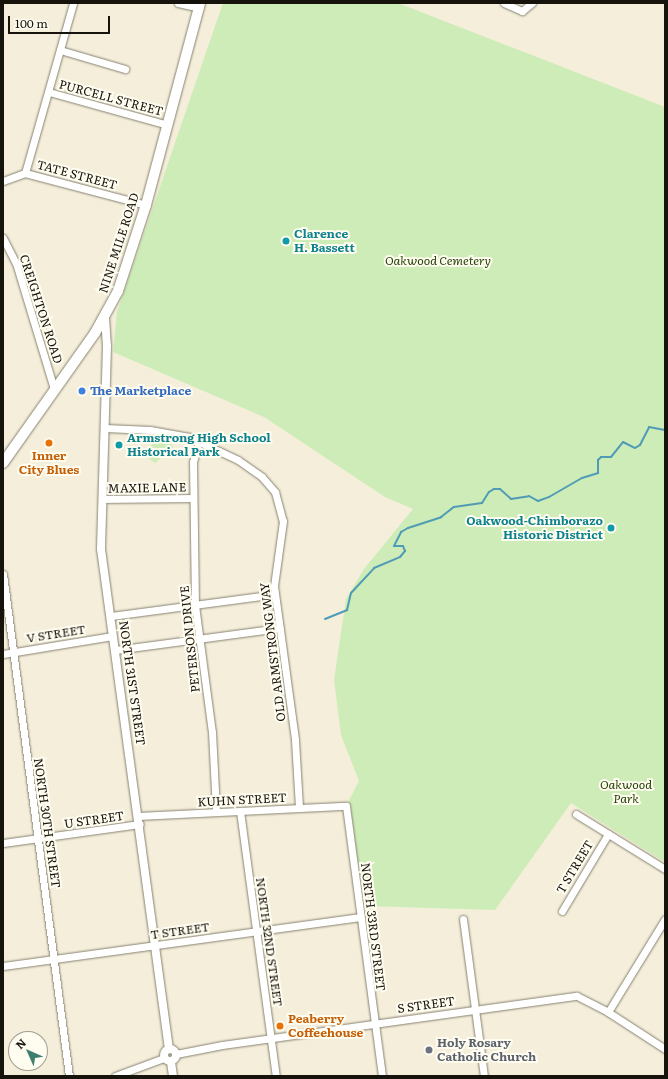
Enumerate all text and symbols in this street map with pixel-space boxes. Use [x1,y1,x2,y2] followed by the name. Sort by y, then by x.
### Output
[10,8,112,34] scale bar
[15,14,48,32] text: 100 m
[57,77,165,119] street label: PURCELL STREET
[35,157,119,193] street label: TATE STREET
[96,191,142,295] street label: NINE MILE ROAD
[294,227,355,255] place label: Clarence H. Bassett
[281,236,291,246] marker: Clarence H. Bassett
[17,253,65,365] street label: CREIGHTON ROAD
[385,254,491,268] park label: Oakwood Cemetery
[90,384,191,398] place label: The Marketplace
[77,386,87,396] marker: The Marketplace
[127,431,271,459] place label: Armstrong High School Historical Park
[44,438,54,448] marker: Inner City Blues
[114,440,124,450] marker: Armstrong High School Historical Park
[19,449,79,477] place label: Inner City Blues
[108,480,186,496] street label: MAXIE LANE
[466,514,603,542] place label: Oakwood-Chimborazo Historic District
[606,523,616,533] marker: Oakwood-Chimborazo Historic District
[257,582,289,722] street label: OLD ARMSTRONG WAY
[177,585,203,693] street label: PETERSON DRIVE
[116,620,148,746] street label: NORTH 31ST STREET
[25,622,87,646] street label: V STREET
[31,757,63,889] street label: NORTH 30TH STREET
[600,778,652,806] park label: Oakwood Park
[197,790,287,810] street label: KUHN STREET
[63,809,125,831] street label: U STREET
[553,838,597,896] street label: T STREET
[358,862,388,992] street label: NORTH 33RD STREET
[253,877,285,1007] street label: NORTH 32ND STREET
[150,920,210,942] street label: T STREET
[396,994,456,1016] street label: S STREET
[288,1012,363,1040] place label: Peaberry Coffeehouse
[275,1021,285,1031] marker: Peaberry Coffeehouse
[8,1031,48,1071] north arrow
[11,1034,29,1052] text: N
[437,1036,536,1064] place label: Holy Rosary Catholic Church
[424,1045,434,1055] marker: Holy Rosary Catholic Church

